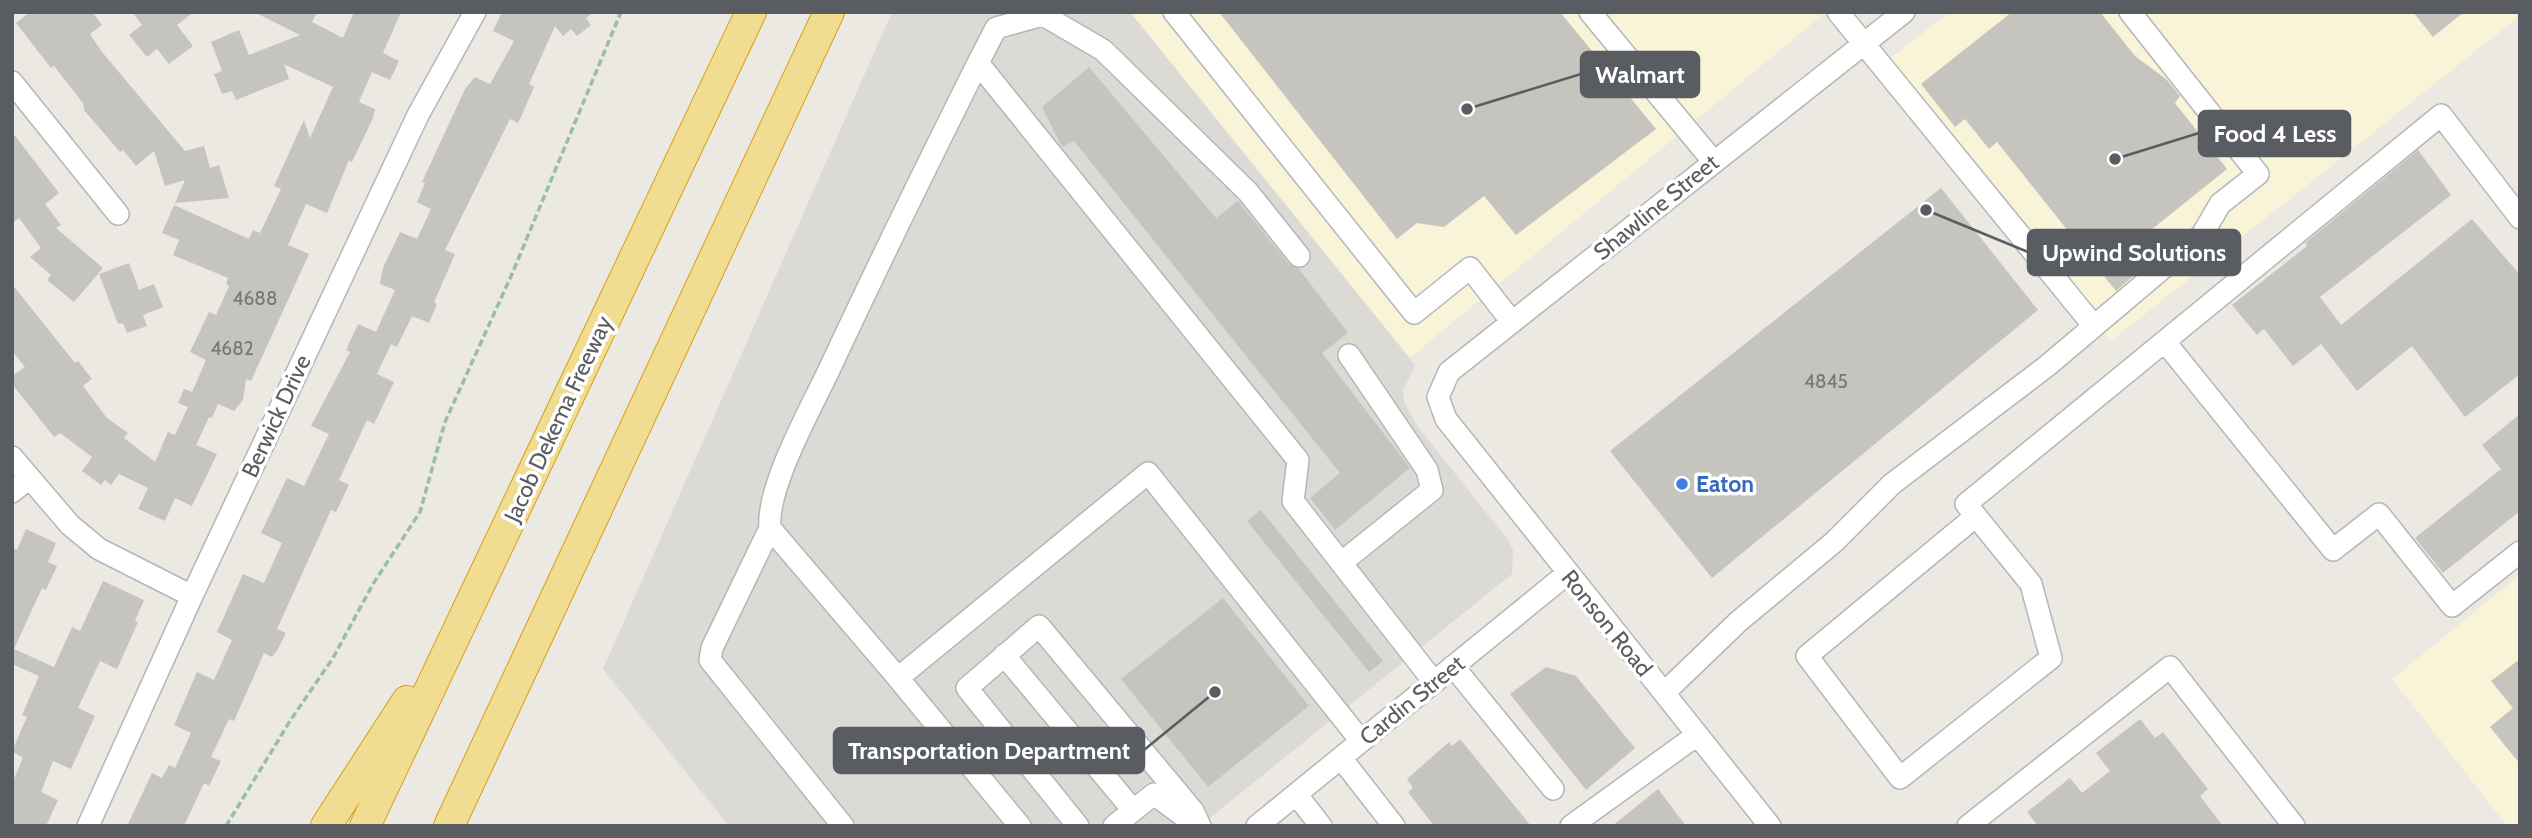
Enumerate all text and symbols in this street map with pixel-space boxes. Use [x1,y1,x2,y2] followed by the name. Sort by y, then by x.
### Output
[1581,52,1699,97] callout: Walmart
[1595,60,1685,89] text: Walmart
[2199,111,2350,156] callout: Food 4 Less
[2213,119,2337,148] text: Food 4 Less
[1588,148,1724,266] street label: Shawline Street
[2028,230,2240,275] callout: Upwind Solutions
[2042,238,2226,267] text: Upwind Solutions
[233,287,277,310] house number: 4688
[498,311,618,527] street label: Jacob Dekema Freeway
[210,337,254,360] house number: 4682
[235,350,317,482] street label: Berwick Drive
[1804,370,1848,393] house number: 4845
[1696,470,1754,498] place label: Eaton
[1674,476,1690,492] marker: Eaton
[1556,564,1658,682] street label: Ronson Road
[1354,649,1470,751] street label: Cardin Street
[834,728,1144,773] callout: Transportation Department
[848,736,1130,765] text: Transportation Department

